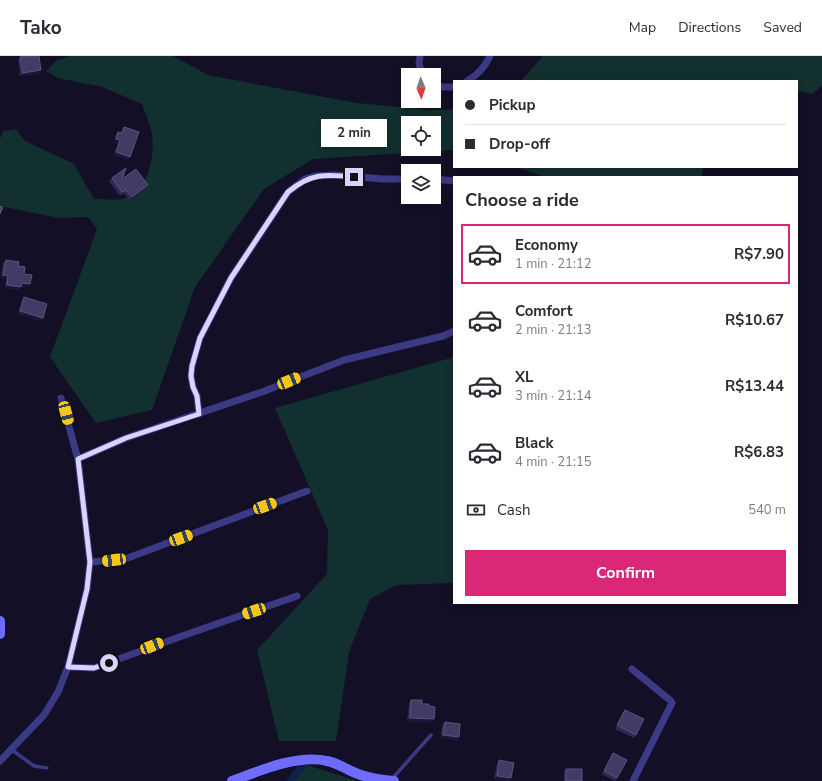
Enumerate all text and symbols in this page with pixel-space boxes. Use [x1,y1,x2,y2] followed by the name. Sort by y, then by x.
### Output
[20,15,62,41] text: Tako
[629,18,656,37] text: Map
[678,18,741,37] text: Directions
[763,18,802,37] text: Saved
[401,68,441,108] north arrow
[401,68,441,204] map controls
[489,95,535,115] text: Pickup
[401,116,441,156] button: locate
[321,119,387,147] callout: 2 min
[337,124,371,142] text: 2 min
[489,134,550,154] text: Drop-off
[401,164,441,204] button: layers
[345,168,363,186] route end
[465,188,579,212] text: Choose a ride
[515,235,578,255] text: Economy
[467,236,503,272] icon: car
[734,244,784,264] text: R$7.90
[515,255,591,273] text: 1 min · 21:12
[515,301,572,321] text: Comfort
[467,302,503,338] icon: car
[725,310,784,330] text: R$10.67
[515,321,591,339] text: 2 min · 21:13
[515,367,534,387] text: XL
[467,368,503,404] icon: car
[276,371,302,391] car
[725,376,784,396] text: R$13.44
[515,387,591,405] text: 3 min · 21:14
[57,400,75,426] car
[515,433,553,453] text: Black
[467,434,503,470] icon: car
[734,442,784,462] text: R$6.83
[515,453,591,471] text: 4 min · 21:15
[252,496,278,516] car
[465,499,487,521] icon: cash
[497,500,531,520] text: Cash
[748,501,786,519] text: 540 m
[168,528,194,548] car
[465,550,786,596] button: Confirm
[101,553,127,567] car
[241,601,267,621] car
[139,636,165,656] car
[100,654,118,672] route start

